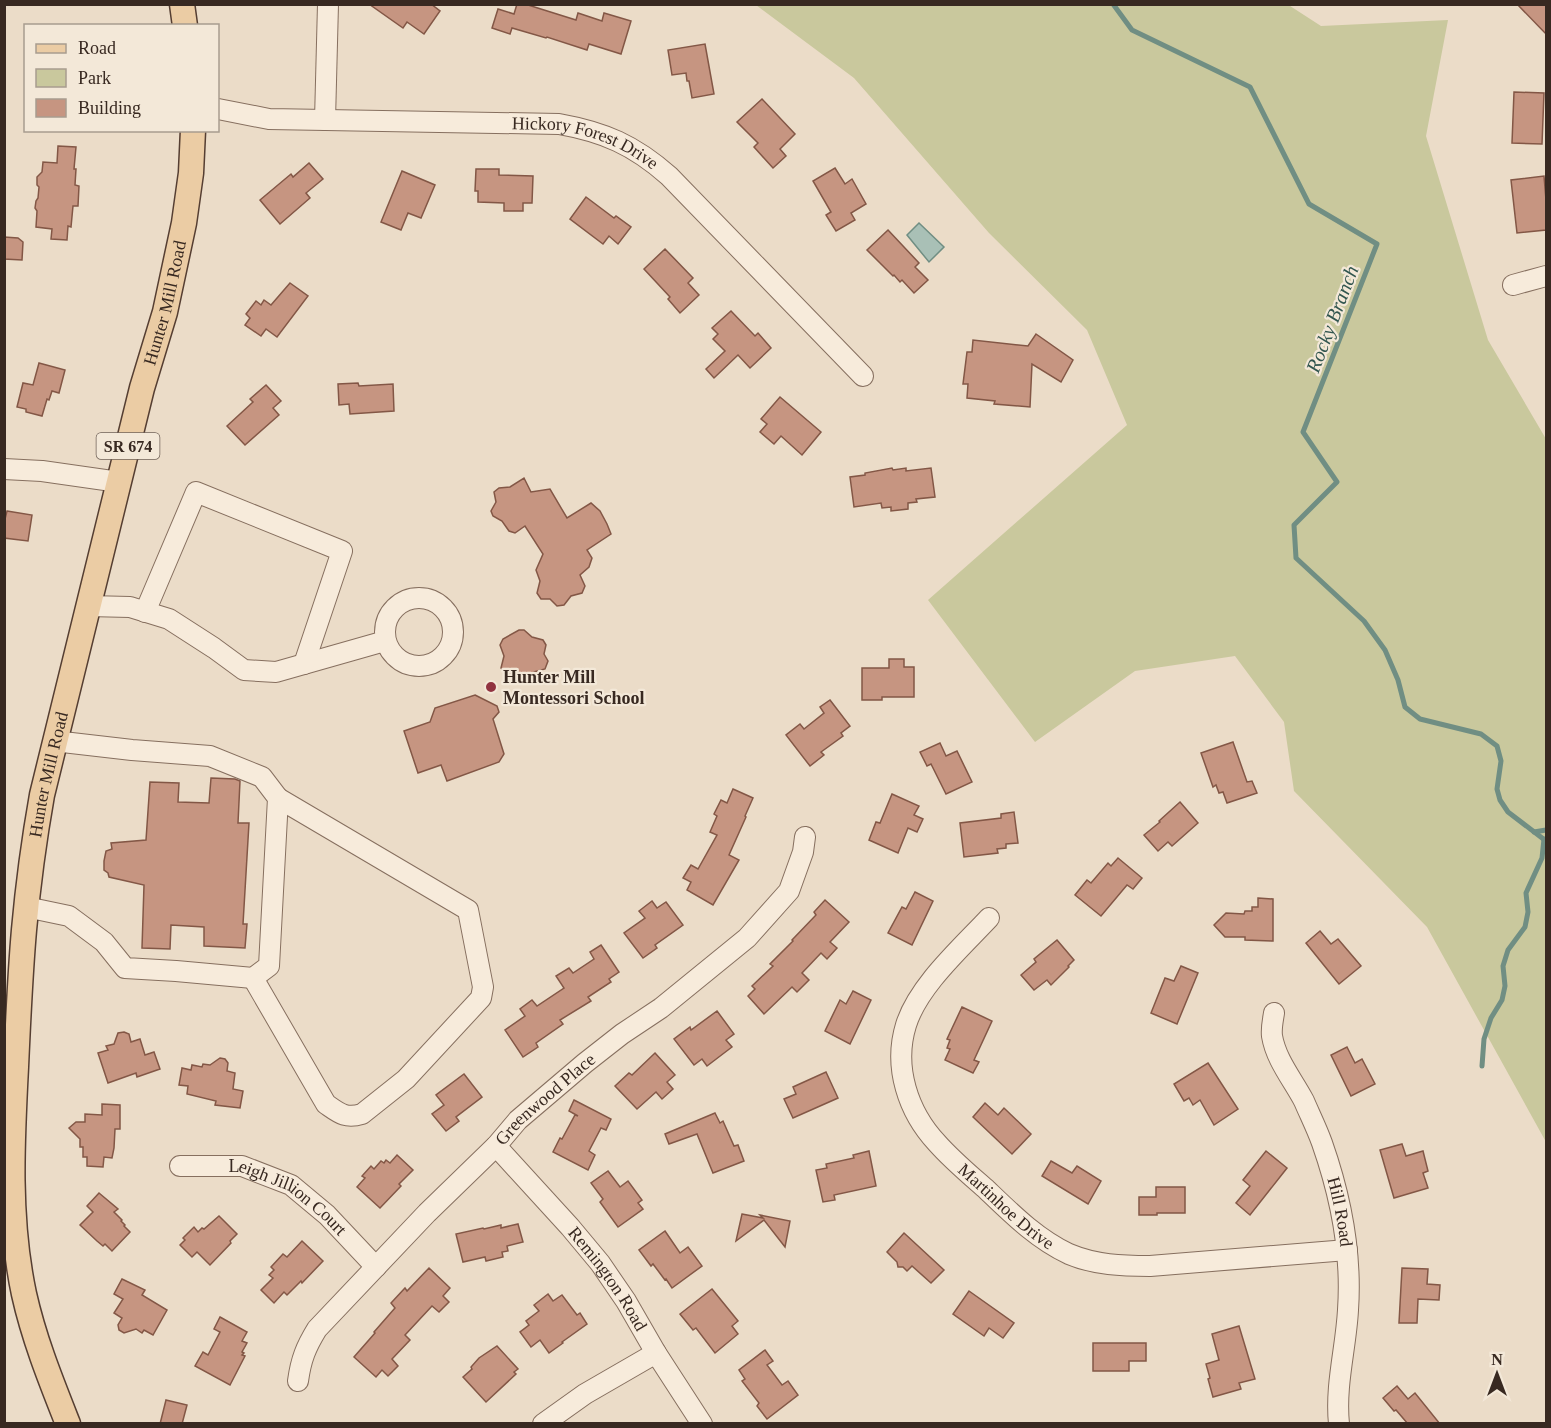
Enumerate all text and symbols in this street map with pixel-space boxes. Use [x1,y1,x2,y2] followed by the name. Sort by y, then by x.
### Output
[24,24,219,132] legend
[78,38,116,58] text: Road
[78,68,111,88] text: Park
[78,98,141,118] text: Building
[512,113,662,173] street label: Hickory Forest Drive
[139,239,190,368] street label: Hunter Mill Road
[1301,262,1363,377] water label: Rocky Branch
[96,433,160,459] road number: SR 674
[503,667,645,708] place label: Hunter Mill Montessori School
[484,680,498,694] marker: Hunter Mill Montessori School
[25,710,72,839] street label: Hunter Mill Road
[491,1049,599,1149] street label: Greenwood Place
[228,1156,351,1239] street label: Leigh Jillion Court
[954,1159,1058,1253] street label: Martinhoe Drive
[1323,1175,1357,1248] street label: Hill Road
[564,1223,651,1334] street label: Remington Road
[1467,1344,1527,1404] north arrow
[1491,1351,1503,1368] text: N

